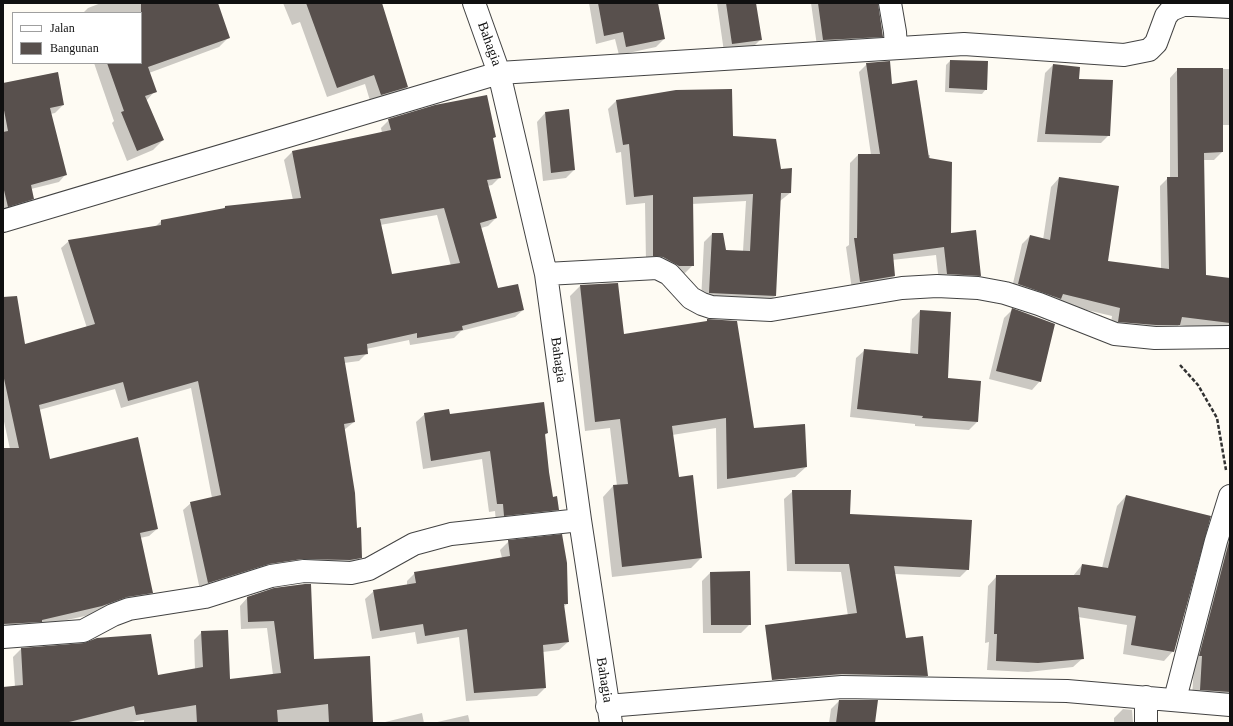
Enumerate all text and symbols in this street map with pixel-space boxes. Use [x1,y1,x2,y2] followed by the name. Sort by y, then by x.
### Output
[12,12,142,64] legend
[473,20,505,68] street label: Bahagia
[50,21,75,35] text: Jalan
[50,41,99,55] text: Bangunan
[546,336,570,384] street label: Bahagia
[592,656,616,704] street label: Bahagia

